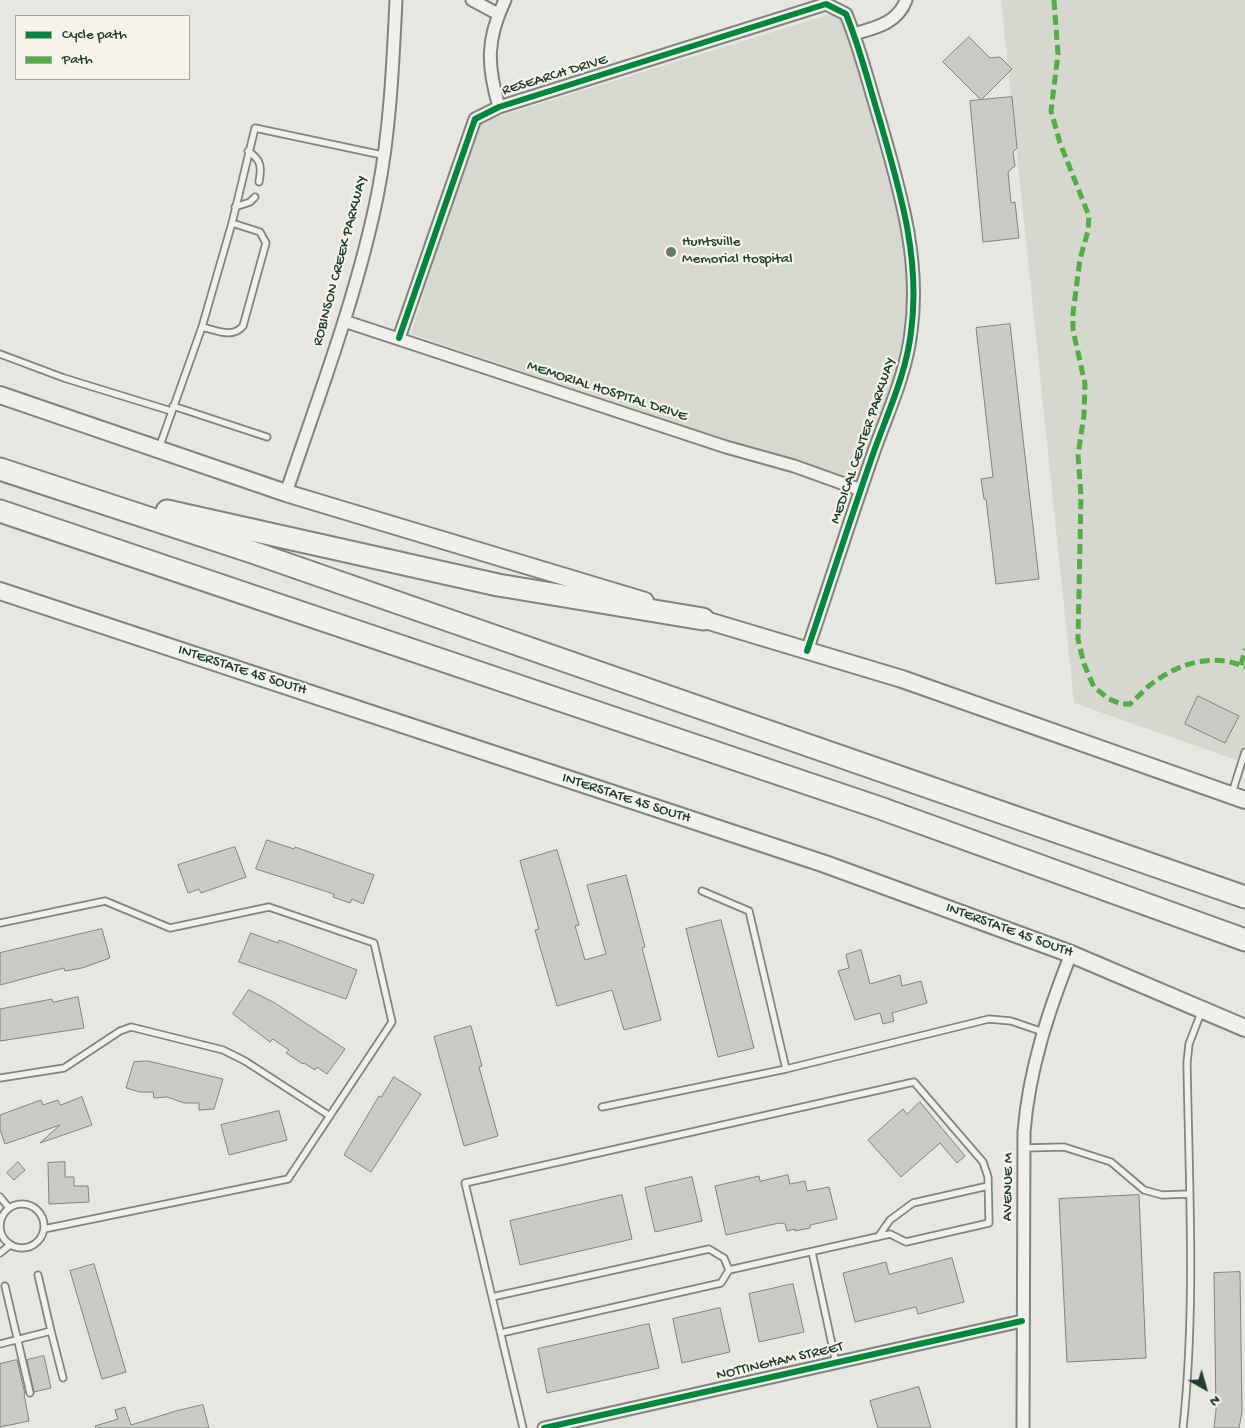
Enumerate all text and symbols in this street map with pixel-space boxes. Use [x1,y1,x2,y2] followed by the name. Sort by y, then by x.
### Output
[15,15,190,80] legend
[62,26,127,44] text: Cycle path
[62,51,93,69] text: Path
[500,51,610,101] street label: RESEARCH DRIVE
[310,174,372,348] street label: ROBINSON CREEK PARKWAY
[682,234,793,269] place label: Huntsville Memorial Hospital
[664,245,678,259] marker: Huntsville Memorial Hospital
[827,355,901,527] street label: MEDICAL CENTER PARKWAY
[525,358,689,426] street label: MEMORIAL HOSPITAL DRIVE
[175,642,309,700] street label: INTERSTATE 45 SOUTH
[559,770,693,828] street label: INTERSTATE 45 SOUTH
[943,900,1075,962] street label: INTERSTATE 45 SOUTH
[999,1153,1019,1221] street label: AVENUE M
[715,1339,845,1385] street label: NOTTINGHAM STREET
[1180,1363,1230,1413] north arrow
[1206,1391,1223,1410] text: N

